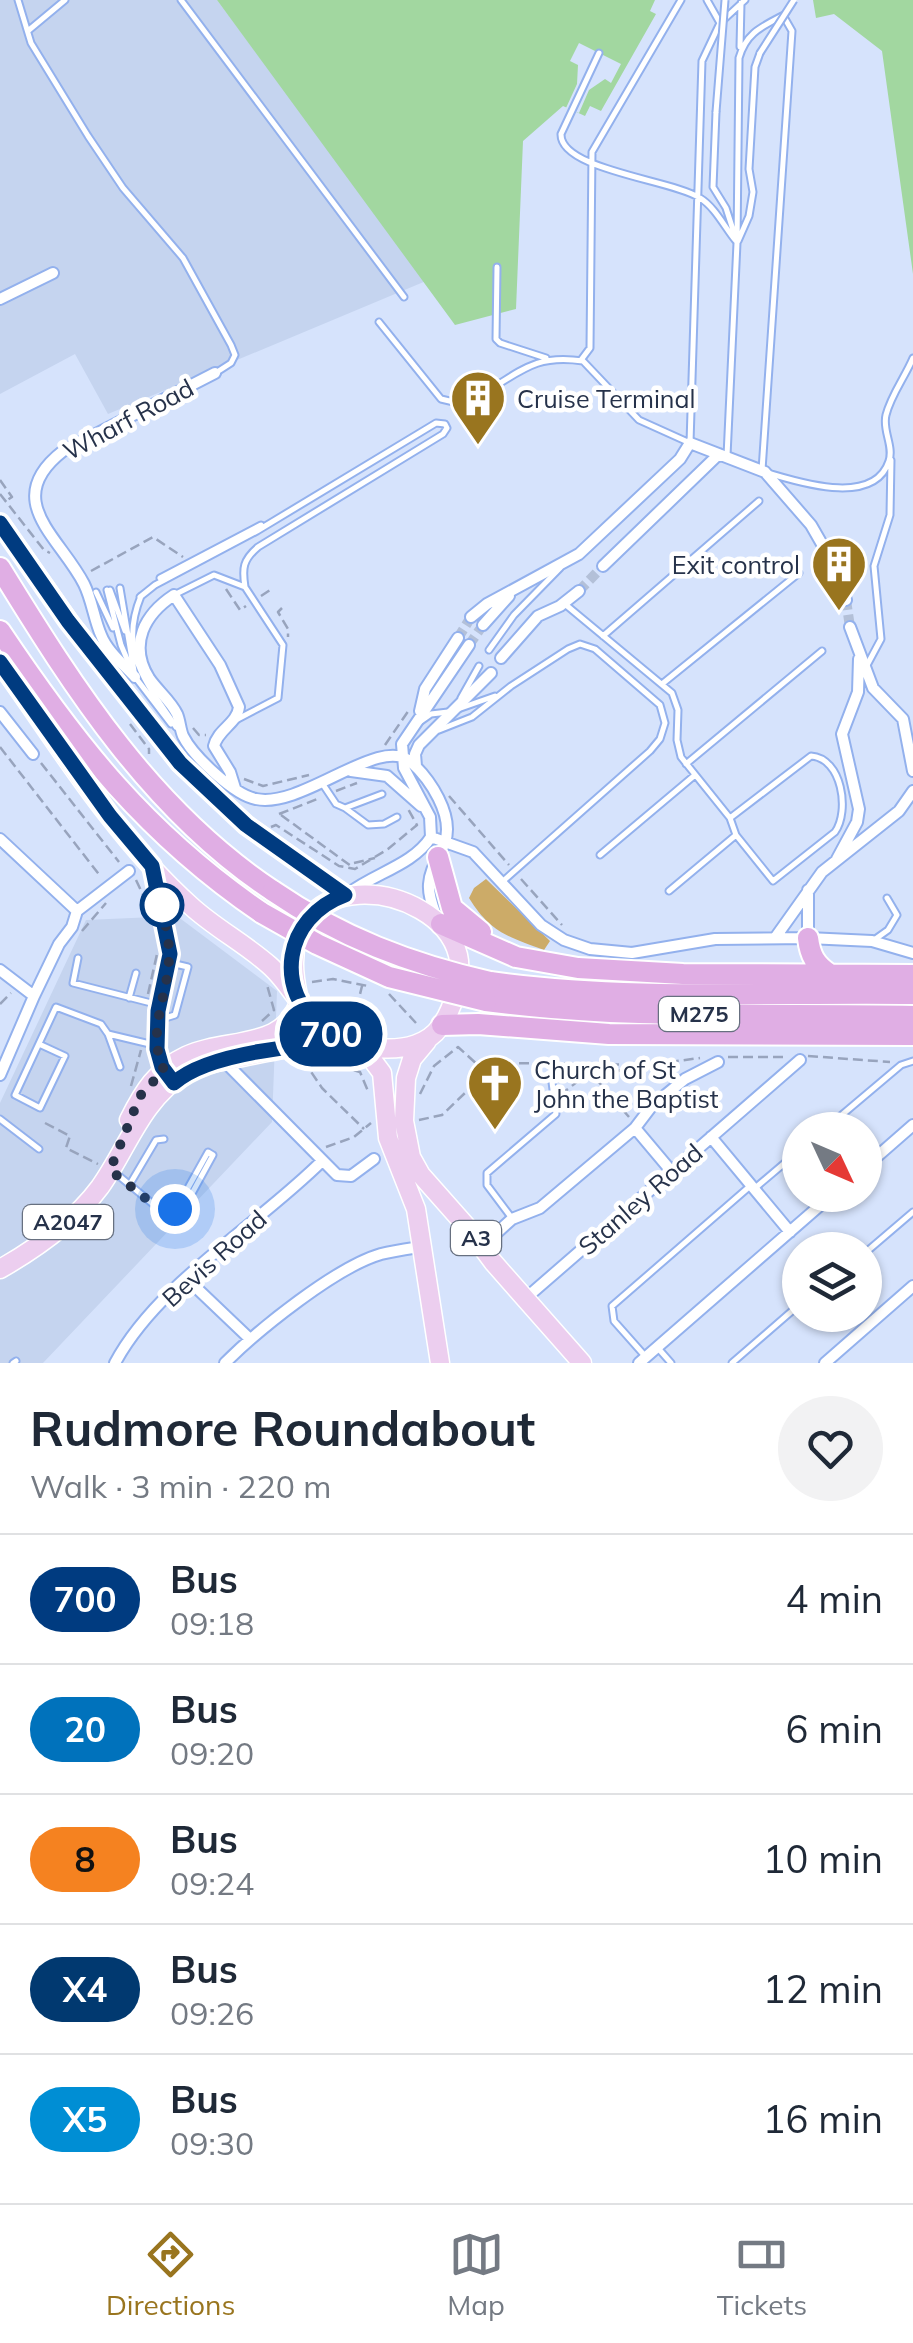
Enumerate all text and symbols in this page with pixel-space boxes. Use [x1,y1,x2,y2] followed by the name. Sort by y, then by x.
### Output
[448,368,508,447] building icon: Cruise Terminal
[57,372,199,466] street label: Wharf Road
[517,383,695,414] place label: Cruise Terminal
[809,534,869,613] building icon: Exit control
[672,549,800,580] place label: Exit control
[141,884,183,926] unlabelled marker
[659,997,739,1031] road number: M275
[274,1002,388,1066] line badge: 700
[299,1012,363,1056] text: 700
[465,1053,525,1132] church icon: Church of St John the Baptist
[534,1054,719,1114] place label: Church of St John the Baptist
[782,1112,882,1212] north arrow
[782,1112,882,1332] map controls
[572,1137,708,1261] street label: Stanley Road
[150,1184,200,1234] your location
[155,1203,273,1313] street label: Bevis Road
[23,1205,113,1239] road number: A2047
[451,1221,501,1255] road number: A3
[782,1232,882,1332] button: layers
[778,1396,883,1501] button: heart
[30,1398,535,1458] text: Rudmore Roundabout
[30,1466,331,1506] text: Walk · 3 min · 220 m
[170,1555,238,1603] text: Bus
[786,1575,883,1623] text: 4 min
[53,1577,117,1621] text: 700
[170,1603,254,1643] text: 09:18
[170,1685,238,1733] text: Bus
[786,1705,883,1753] text: 6 min
[64,1707,106,1751] text: 20
[170,1733,254,1773] text: 09:20
[170,1815,238,1863] text: Bus
[763,1835,883,1883] text: 10 min
[74,1837,96,1881] text: 8
[170,1863,254,1903] text: 09:24
[170,1945,238,1993] text: Bus
[763,1965,883,2013] text: 12 min
[63,1967,107,2011] text: X4
[170,1993,254,2033] text: 09:26
[170,2075,238,2123] text: Bus
[763,2095,883,2143] text: 16 min
[63,2097,107,2141] text: X5
[170,2123,254,2163] text: 09:30
[106,2227,235,2322] tab: Directions
[447,2227,505,2322] tab: Map
[717,2227,807,2322] tab: Tickets

